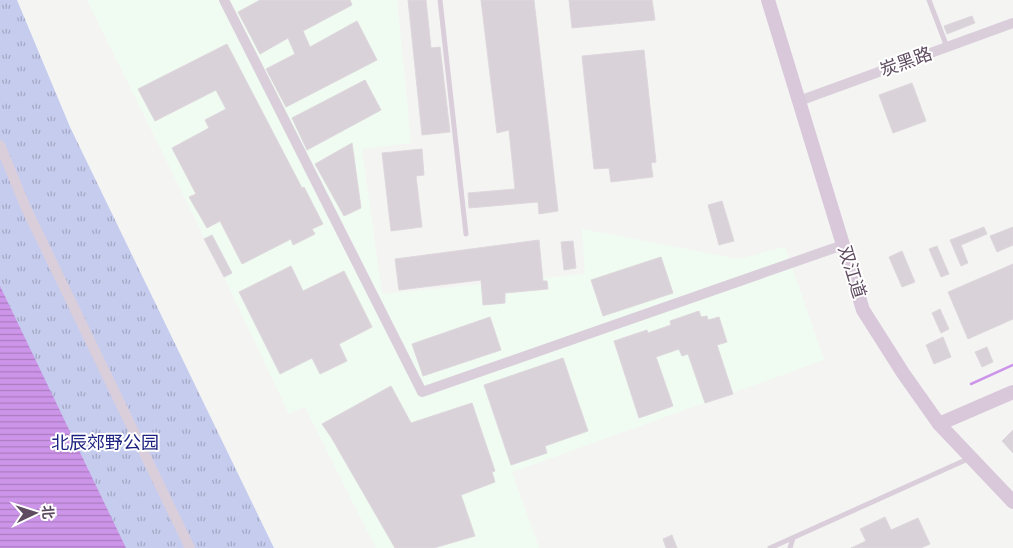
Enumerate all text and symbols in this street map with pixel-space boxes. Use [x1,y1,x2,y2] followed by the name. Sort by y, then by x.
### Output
[877,42,935,82] street label: 炭黑路
[834,243,870,301] street label: 双江道
[51,432,159,454] park label: 北辰郊野公园
[10,488,60,538] north arrow
[39,505,56,520] text: 北

